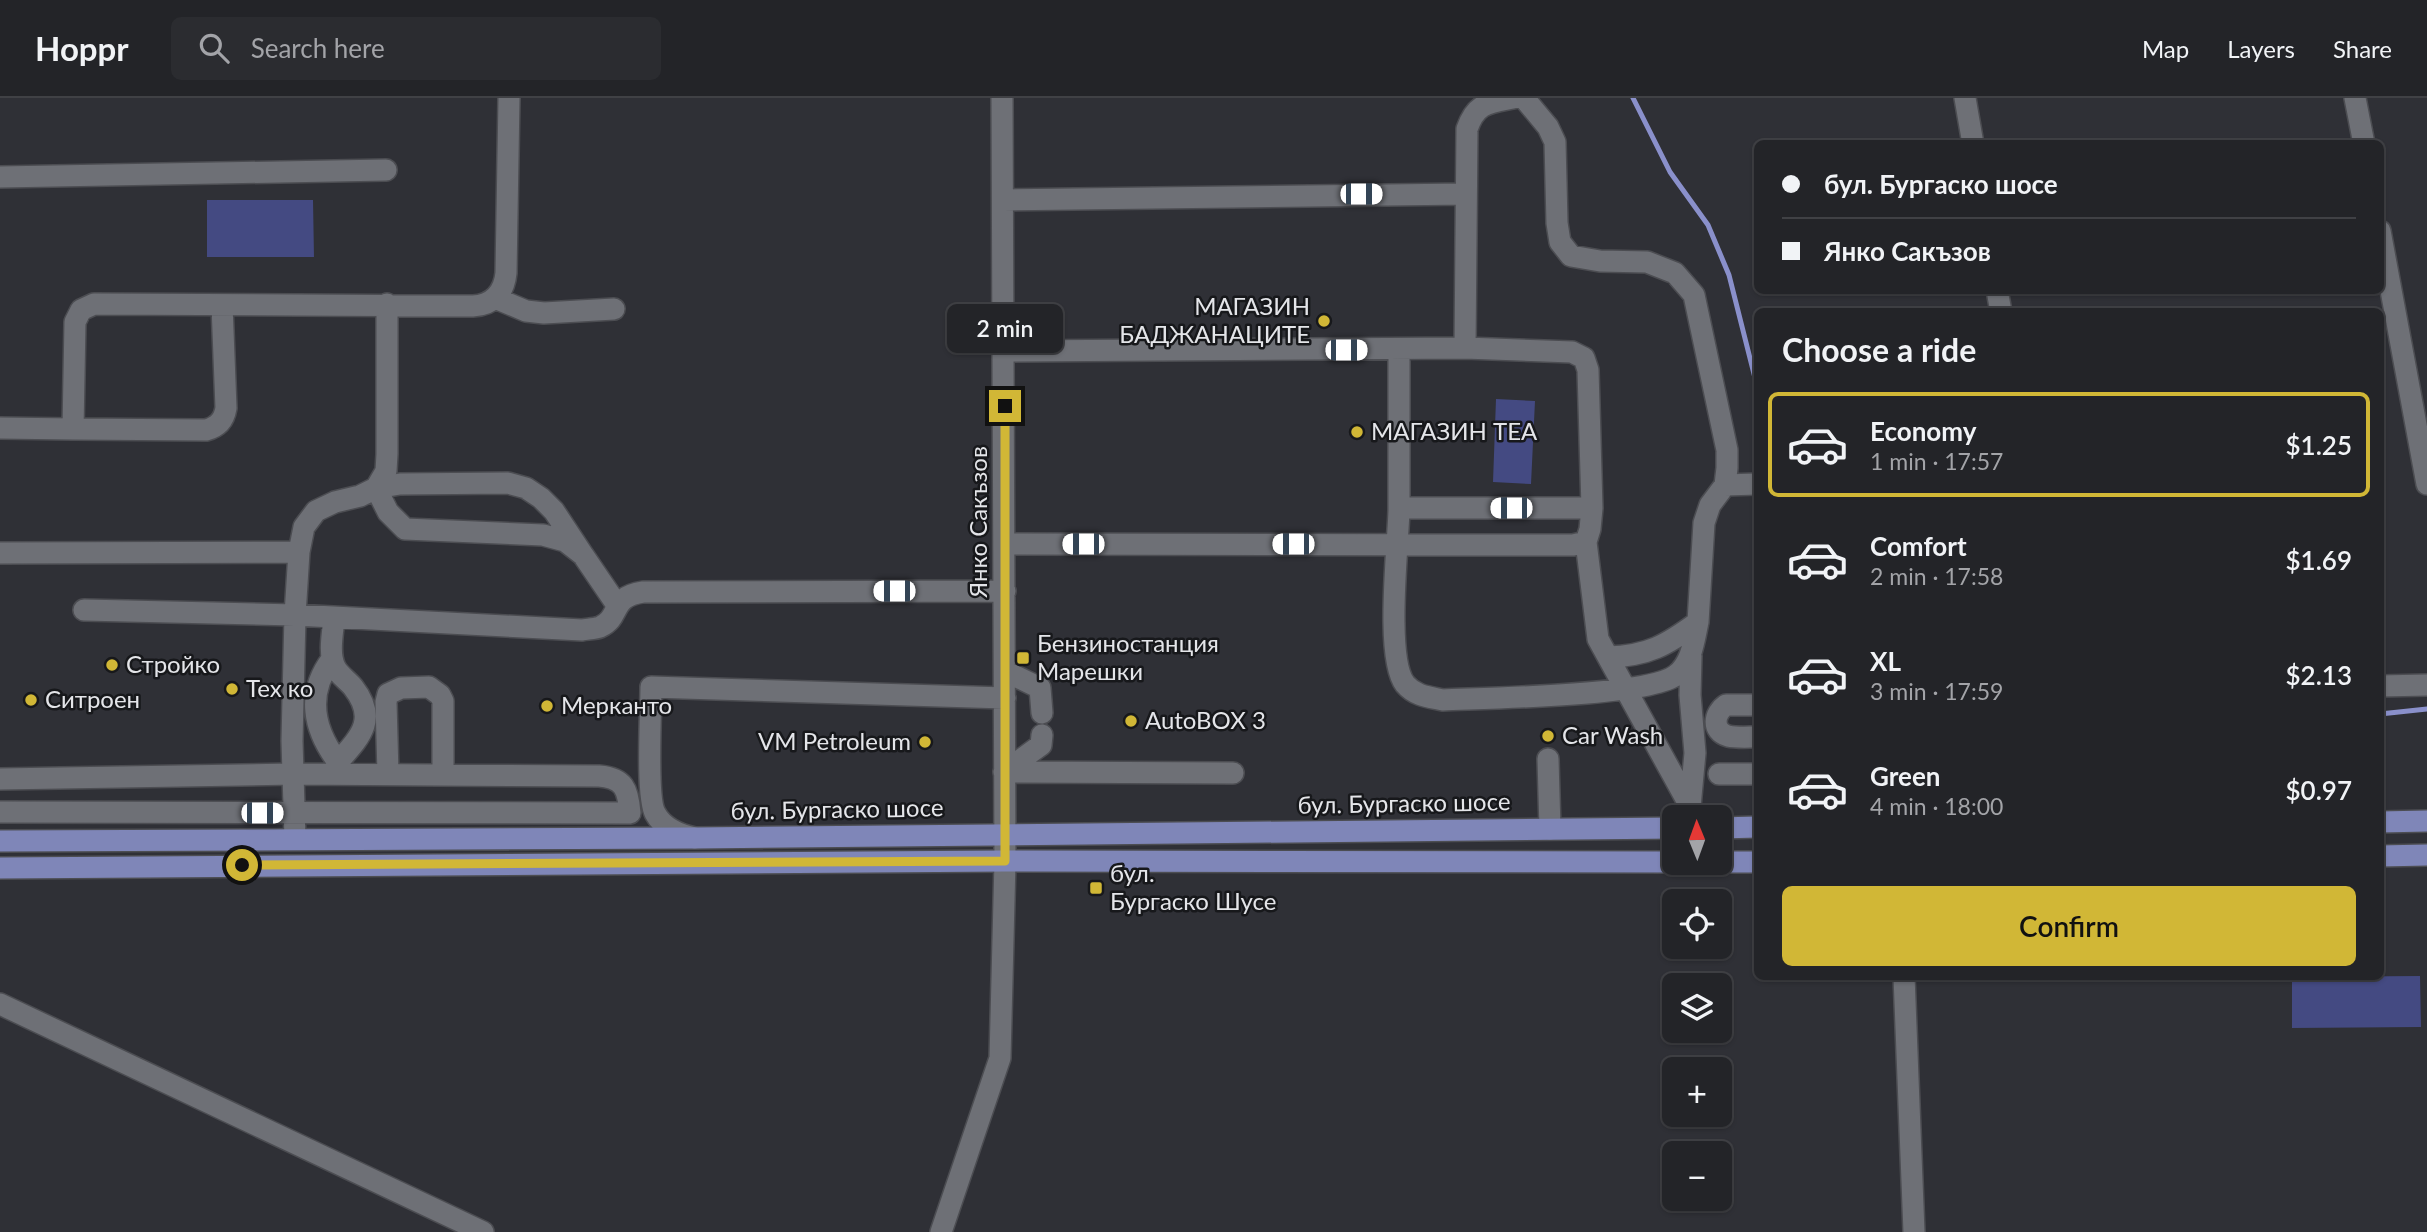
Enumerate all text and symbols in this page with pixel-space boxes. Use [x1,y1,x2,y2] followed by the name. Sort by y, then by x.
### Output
[171,17,661,80] search box
[35,28,129,68] text: Hoppr
[195,29,233,67] icon: search
[251,32,385,64] text: Search here
[2142,34,2189,63] text: Map
[2227,34,2295,63] text: Layers
[2333,34,2392,63] text: Share
[1824,168,2058,200] text: бул. Бургаско шосе
[1341,184,1383,205] car
[1824,235,1991,267] text: Янко Сакъзов
[1119,291,1310,348] place label: МАГАЗИН БАДЖАНАЦИТЕ
[947,304,1063,354] callout: 2 min
[1316,313,1332,329] marker: МАГАЗИН БАДЖАНАЦИТЕ
[977,314,1033,342] text: 2 min
[1782,330,1976,369] text: Choose a ride
[1326,340,1368,361] car
[989,390,1021,422] route end
[1786,413,1849,476] icon: car
[1870,415,1976,447] text: Economy
[1371,416,1538,445] place label: МАГАЗИН ТЕА
[1349,424,1365,440] marker: МАГАЗИН ТЕА
[2286,429,2352,461] text: $1.25
[963,446,992,599] street label: Янко Сакъзов
[1870,447,2003,475] text: 1 min · 17:57
[1491,498,1533,519] car
[1786,528,1849,591] icon: car
[1870,530,1967,562] text: Comfort
[1063,534,1105,555] car
[1273,534,1315,555] car
[2286,544,2352,576] text: $1.69
[1870,562,2003,590] text: 2 min · 17:58
[874,581,916,602] car
[1037,628,1219,685] place label: Бензиностанция Марешки
[1786,643,1849,706] icon: car
[1870,645,1901,677] text: XL
[126,649,220,678] place label: Стройко
[1015,650,1031,666] marker: Бензиностанция Марешки
[104,657,120,673] marker: Стройко
[2286,659,2352,691] text: $2.13
[246,673,313,702] place label: Тех ко
[1870,677,2003,705] text: 3 min · 17:59
[224,681,240,697] marker: Тех ко
[45,684,140,713] place label: Ситроен
[561,690,672,719] place label: Мерканто
[23,692,39,708] marker: Ситроен
[539,698,555,714] marker: Мерканто
[1145,705,1266,734] place label: AutoBOX 3
[1123,713,1139,729] marker: AutoBOX 3
[1562,720,1663,749] place label: Car Wash
[758,726,911,755] place label: VM Petroleum
[1540,728,1556,744] marker: Car Wash
[917,734,933,750] marker: VM Petroleum
[1786,758,1849,821] icon: car
[1870,760,1940,792] text: Green
[2286,774,2352,806] text: $0.97
[1297,786,1511,819] street label: бул. Бургаско шосе
[730,792,944,825] street label: бул. Бургаско шосе
[1870,792,2003,820] text: 4 min · 18:00
[242,803,284,824] car
[1662,805,1732,875] north arrow
[1662,805,1732,1211] map controls
[226,849,258,881] route start
[1110,858,1277,915] place label: бул. Бургаско Шусе
[1088,880,1104,896] marker: бул. Бургаско Шусе
[1782,886,2356,966] button: Confirm
[1662,889,1732,959] button: locate
[1662,973,1732,1043] button: layers
[1662,1057,1732,1127] button: +
[1662,1141,1732,1211] button: −

